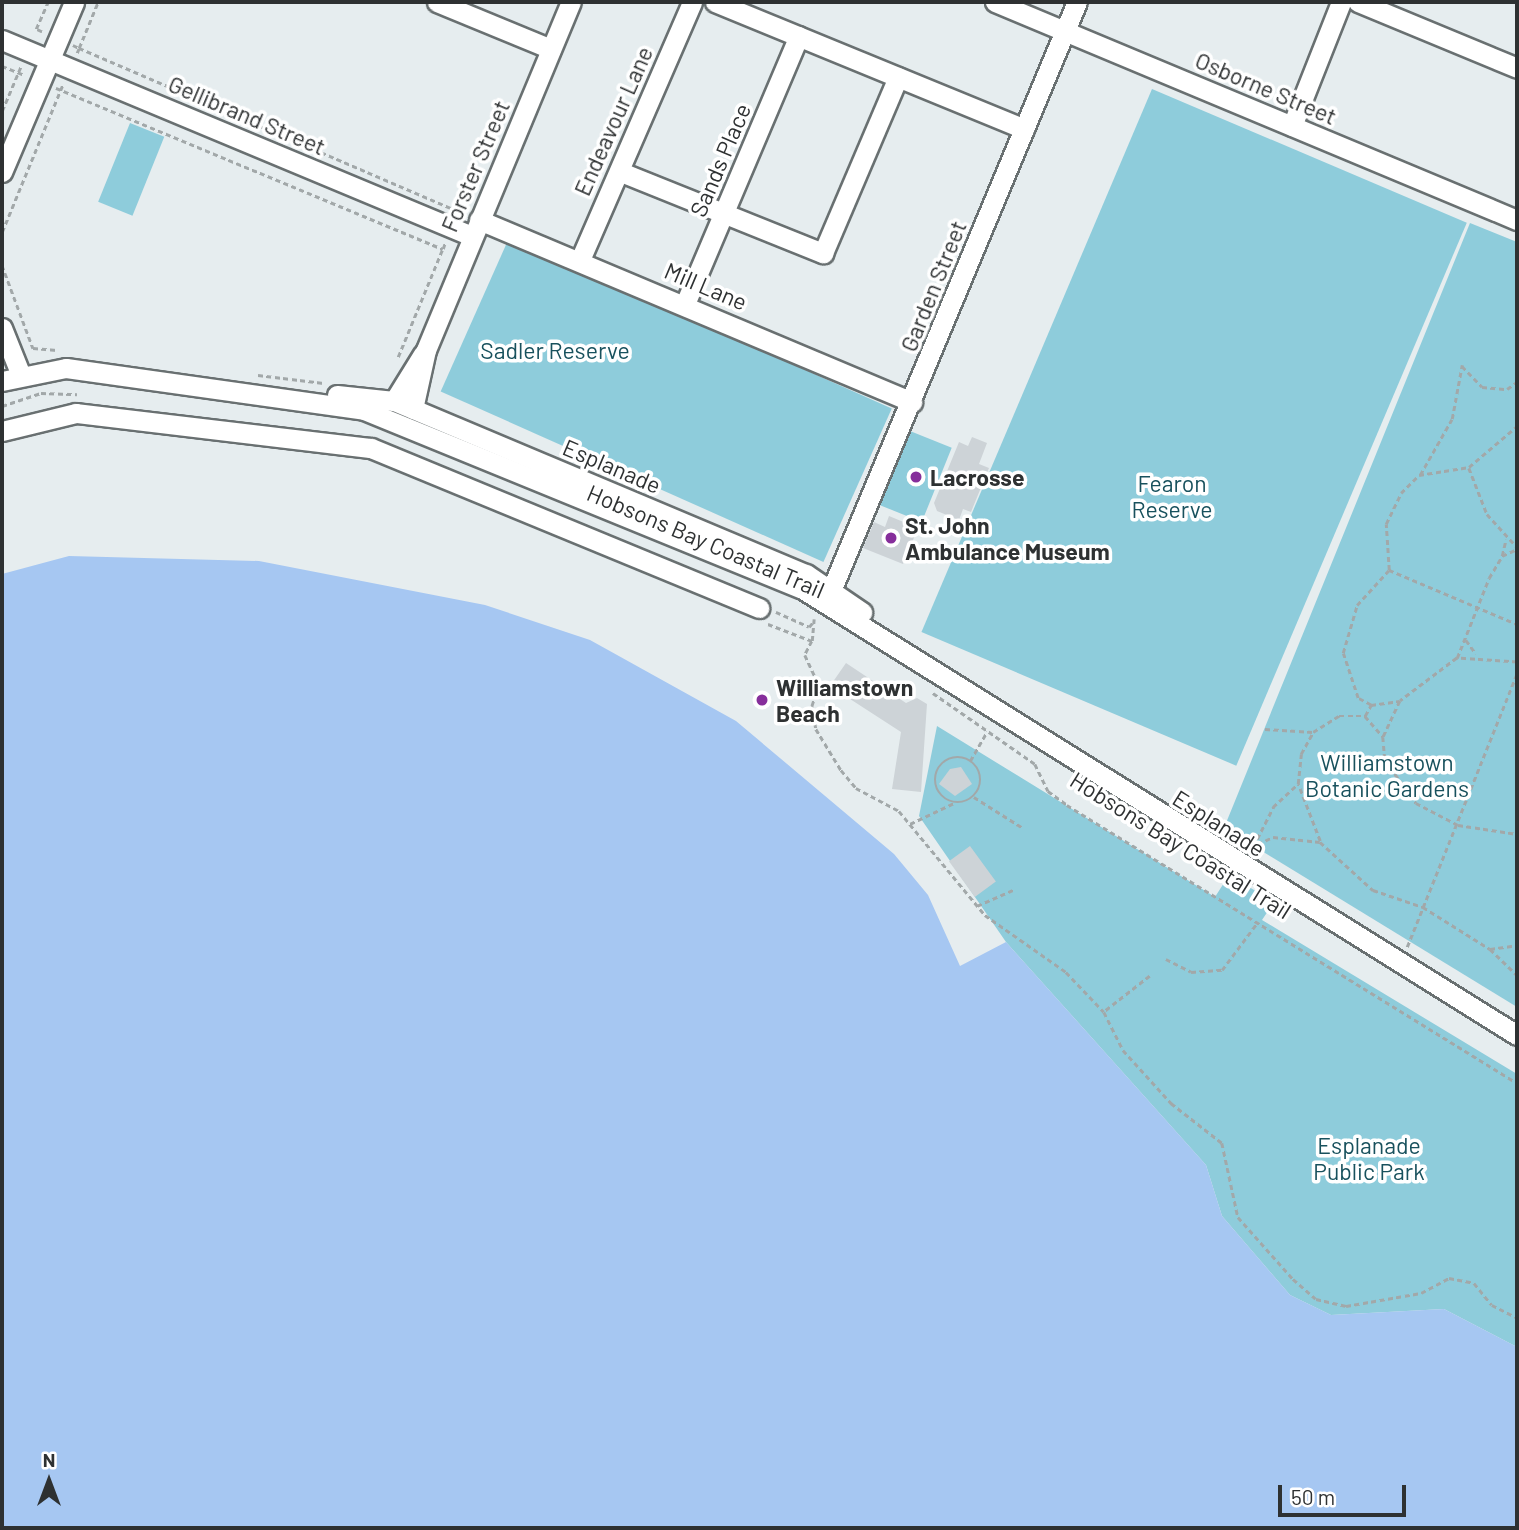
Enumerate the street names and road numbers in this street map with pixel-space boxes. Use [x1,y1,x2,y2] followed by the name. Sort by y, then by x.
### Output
[568,42,658,200] street label: Endeavour Lane
[1191,46,1341,130] street label: Osborne Street
[164,70,330,160] street label: Gellibrand Street
[435,96,515,236] street label: Forster Street
[684,99,756,221] street label: Sands Place
[894,217,972,355] street label: Garden Street
[661,256,751,316] street label: Mill Lane
[559,433,665,499] street label: Esplanade
[583,478,829,604] street label: Hobsons Bay Coastal Trail
[1065,766,1297,924] street label: Hobsons Bay Coastal Trail
[1168,784,1270,862] street label: Esplanade

